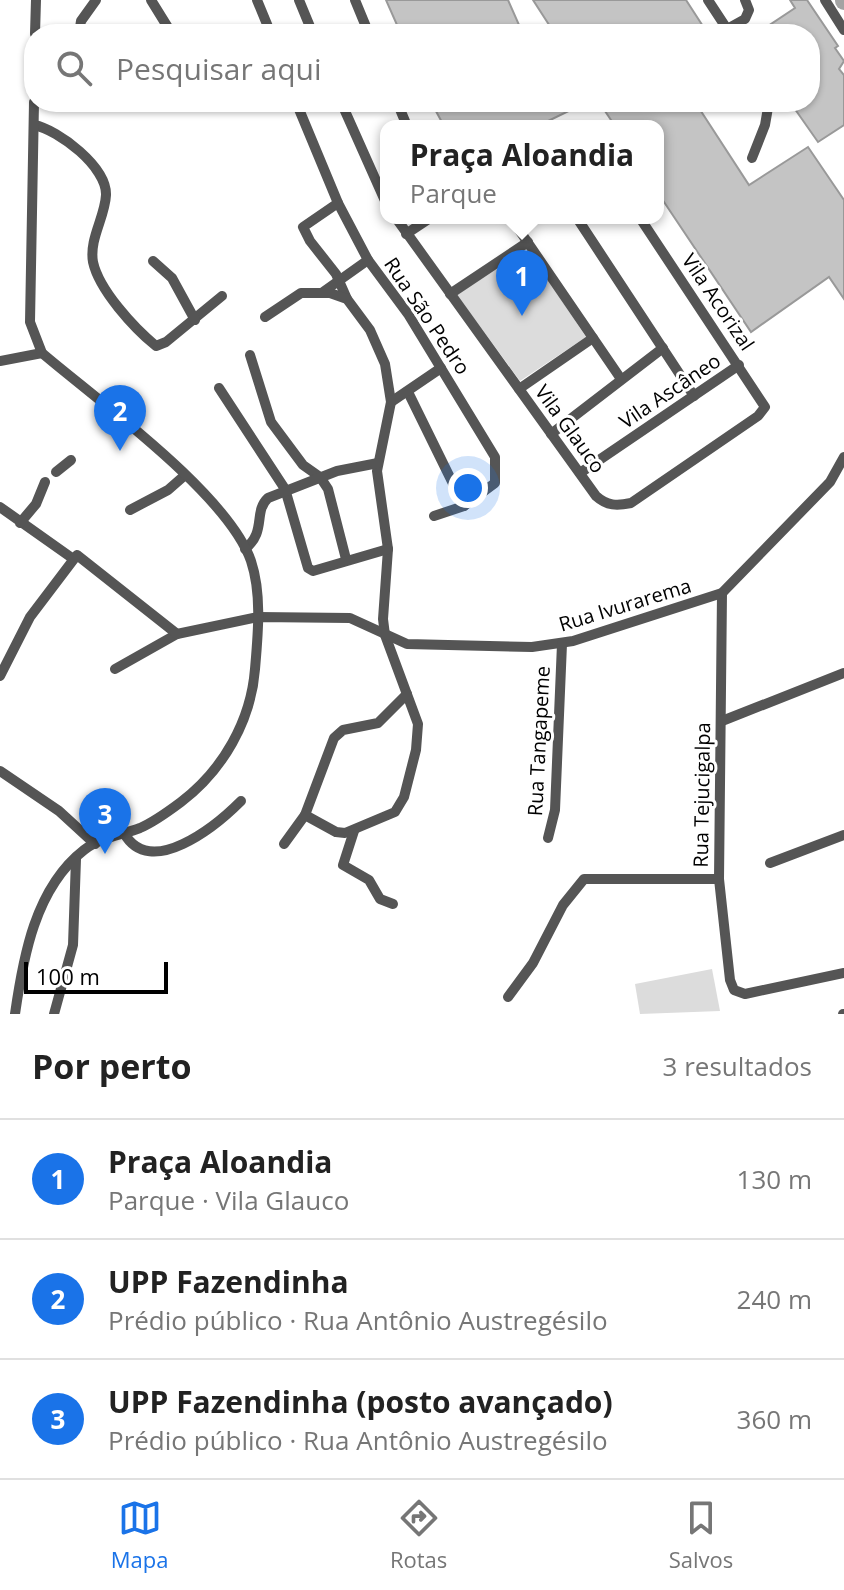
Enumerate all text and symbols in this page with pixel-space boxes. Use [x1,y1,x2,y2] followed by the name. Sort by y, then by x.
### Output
[24,24,820,112] search box
[52,46,96,90] icon: search
[116,48,322,89] text: Pesquisar aqui
[380,120,664,224] popup
[410,134,634,175] text: Praça Aloandia
[410,175,497,211] text: Parque
[676,248,761,355] street label: Vila Acorizal
[496,250,548,316] pin: 1
[378,252,477,380] street label: Rua São Pedro
[614,347,726,434] street label: Vila Ascâneo
[529,379,612,478] street label: Vila Glauco
[94,385,146,451] pin: 2
[448,468,488,508] your location
[555,572,694,637] street label: Rua Ivurarema
[521,665,556,817] street label: Rua Tangapeme
[687,722,716,868] street label: Rua Tejucigalpa
[79,788,131,854] pin: 3
[24,958,168,994] scale bar
[36,961,100,991] text: 100 m
[32,1043,192,1089] text: Por perto
[663,1048,812,1084] text: 3 resultados
[108,1141,332,1182] text: Praça Aloandia
[51,1161,65,1197] text: 1
[737,1161,812,1197] text: 130 m
[108,1182,349,1218] text: Parque · Vila Glauco
[108,1261,349,1302] text: UPP Fazendinha
[51,1281,65,1317] text: 2
[737,1281,812,1317] text: 240 m
[108,1302,608,1338] text: Prédio público · Rua Antônio Austregésilo
[108,1381,613,1422] text: UPP Fazendinha (posto avançado)
[51,1401,65,1437] text: 3
[737,1401,812,1437] text: 360 m
[108,1422,608,1458] text: Prédio público · Rua Antônio Austregésilo
[111,1496,168,1574] tab: Mapa
[390,1496,447,1574] tab: Rotas
[669,1496,733,1574] tab: Salvos

